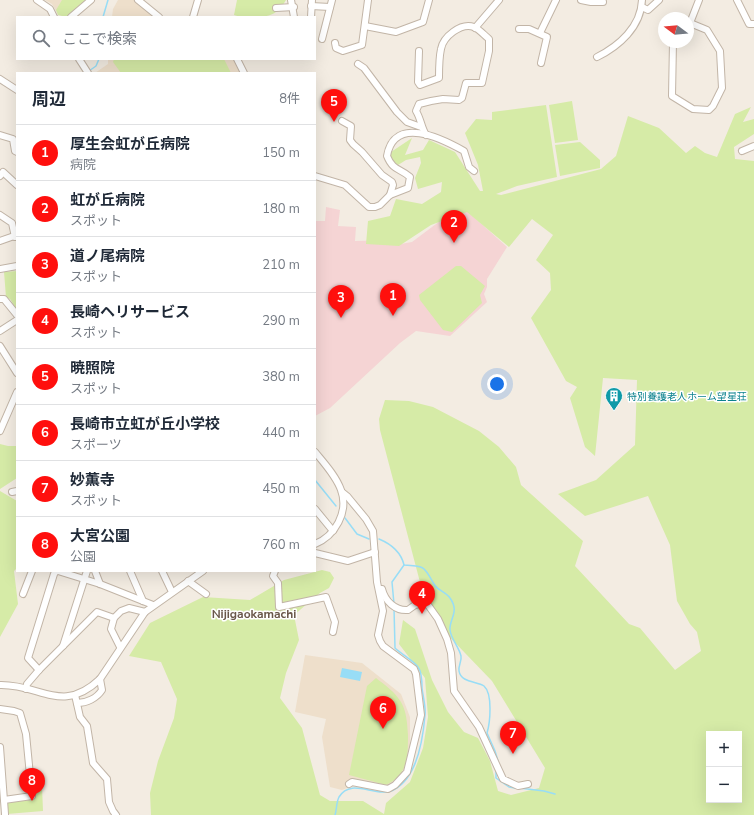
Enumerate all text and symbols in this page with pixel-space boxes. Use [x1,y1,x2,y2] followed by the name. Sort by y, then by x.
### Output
[658,12,694,48] north arrow
[16,16,316,60] search box
[30,27,52,49] icon: search
[62,29,137,49] text: ここで検索
[32,88,66,111] text: 周辺
[321,89,347,122] pin: 5
[279,90,300,108] text: 8件
[70,134,190,154] text: 厚生会虹が丘病院
[41,144,49,162] text: 1
[262,144,300,162] text: 150 m
[70,156,96,174] text: 病院
[70,190,145,210] text: 虹が丘病院
[41,200,49,218] text: 2
[262,200,300,218] text: 180 m
[441,210,467,243] pin: 2
[70,212,122,230] text: スポット
[70,246,145,266] text: 道ノ尾病院
[41,256,49,274] text: 3
[262,256,300,274] text: 210 m
[70,268,122,286] text: スポット
[380,283,406,316] pin: 1
[328,285,354,318] pin: 3
[70,302,190,322] text: 長崎ヘリサービス
[41,312,49,330] text: 4
[262,312,300,330] text: 290 m
[70,324,122,342] text: スポット
[70,358,115,378] text: 暁照院
[41,368,49,386] text: 5
[262,368,300,386] text: 380 m
[487,374,507,394] your location
[70,380,122,398] text: スポット
[604,386,624,411] building icon: 特別養護老人ホーム望星荘
[627,390,747,404] place label: 特別養護老人ホーム望星荘
[70,414,220,434] text: 長崎市立虹が丘小学校
[41,424,49,442] text: 6
[262,424,300,442] text: 440 m
[70,436,122,454] text: スポーツ
[70,470,115,490] text: 妙薫寺
[41,480,49,498] text: 7
[262,480,300,498] text: 450 m
[70,492,122,510] text: スポット
[70,526,130,546] text: 大宮公園
[41,536,49,554] text: 8
[262,536,300,554] text: 760 m
[70,548,96,566] text: 公園
[409,581,435,614] pin: 4
[212,606,296,622] district label: Nijigaokamachi
[370,696,396,729] pin: 6
[500,721,526,754] pin: 7
[706,731,742,803] map controls
[706,731,742,767] button: +
[706,767,742,803] button: −
[19,768,45,801] pin: 8

